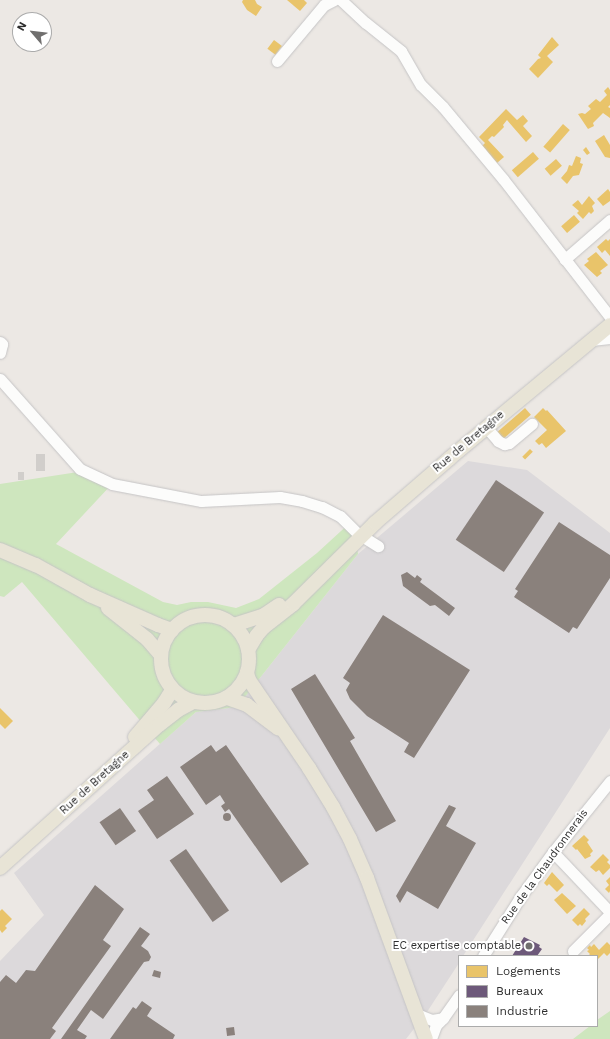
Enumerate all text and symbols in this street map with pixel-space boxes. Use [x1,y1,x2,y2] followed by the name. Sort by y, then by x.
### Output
[12,12,52,52] north arrow
[14,20,29,33] text: N
[431,408,507,476] street label: Rue de Bretagne
[58,748,132,818] street label: Rue de Bretagne
[499,807,591,927] street label: Rue de la Chaudronnerais
[393,939,521,953] place label: EC expertise comptable
[524,941,534,951] marker: EC expertise comptable
[458,955,598,1027] legend
[496,964,561,978] text: Logements
[496,984,543,998] text: Bureaux
[496,1004,548,1018] text: Industrie

